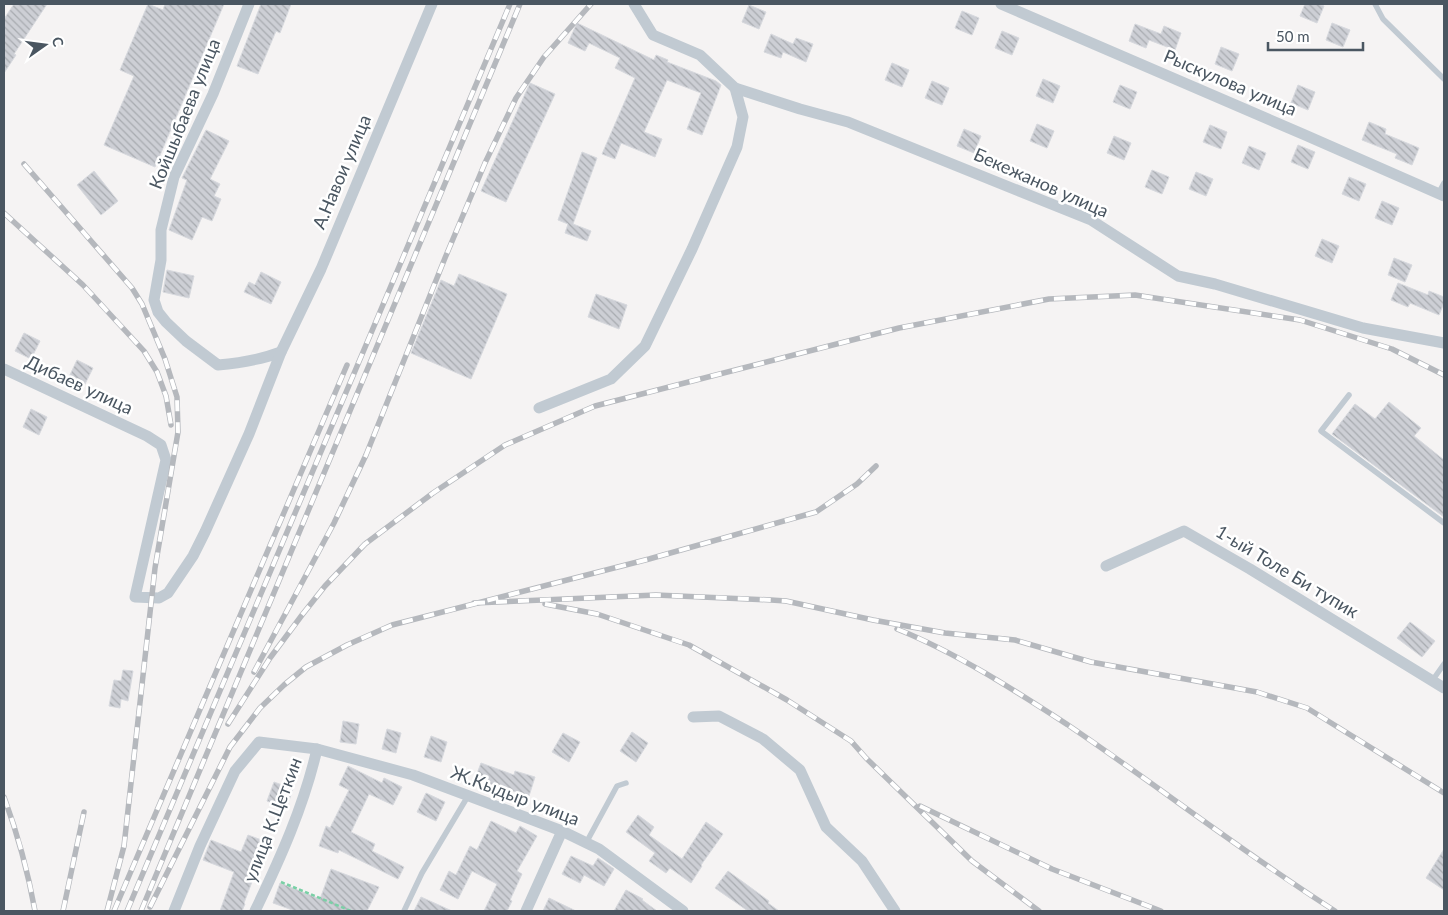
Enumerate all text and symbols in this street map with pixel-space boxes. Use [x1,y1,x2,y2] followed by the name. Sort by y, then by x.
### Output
[20,20,70,70] north arrow
[1268,20,1363,52] scale bar
[1276,27,1310,45] text: 50 m
[49,35,68,49] text: С
[144,35,224,192] street label: Койшыбаева улица
[1161,44,1300,120] street label: Рыскулова улица
[307,111,375,232] street label: А.Навои улица
[971,143,1112,222] street label: Бекежанов улица
[22,350,137,419] street label: Дибаев улица
[1212,520,1363,623] street label: 1-ый Толе Би тупик
[238,754,306,885] street label: улица К.Цеткин
[448,760,583,830] street label: Ж.Кыдыр улица

